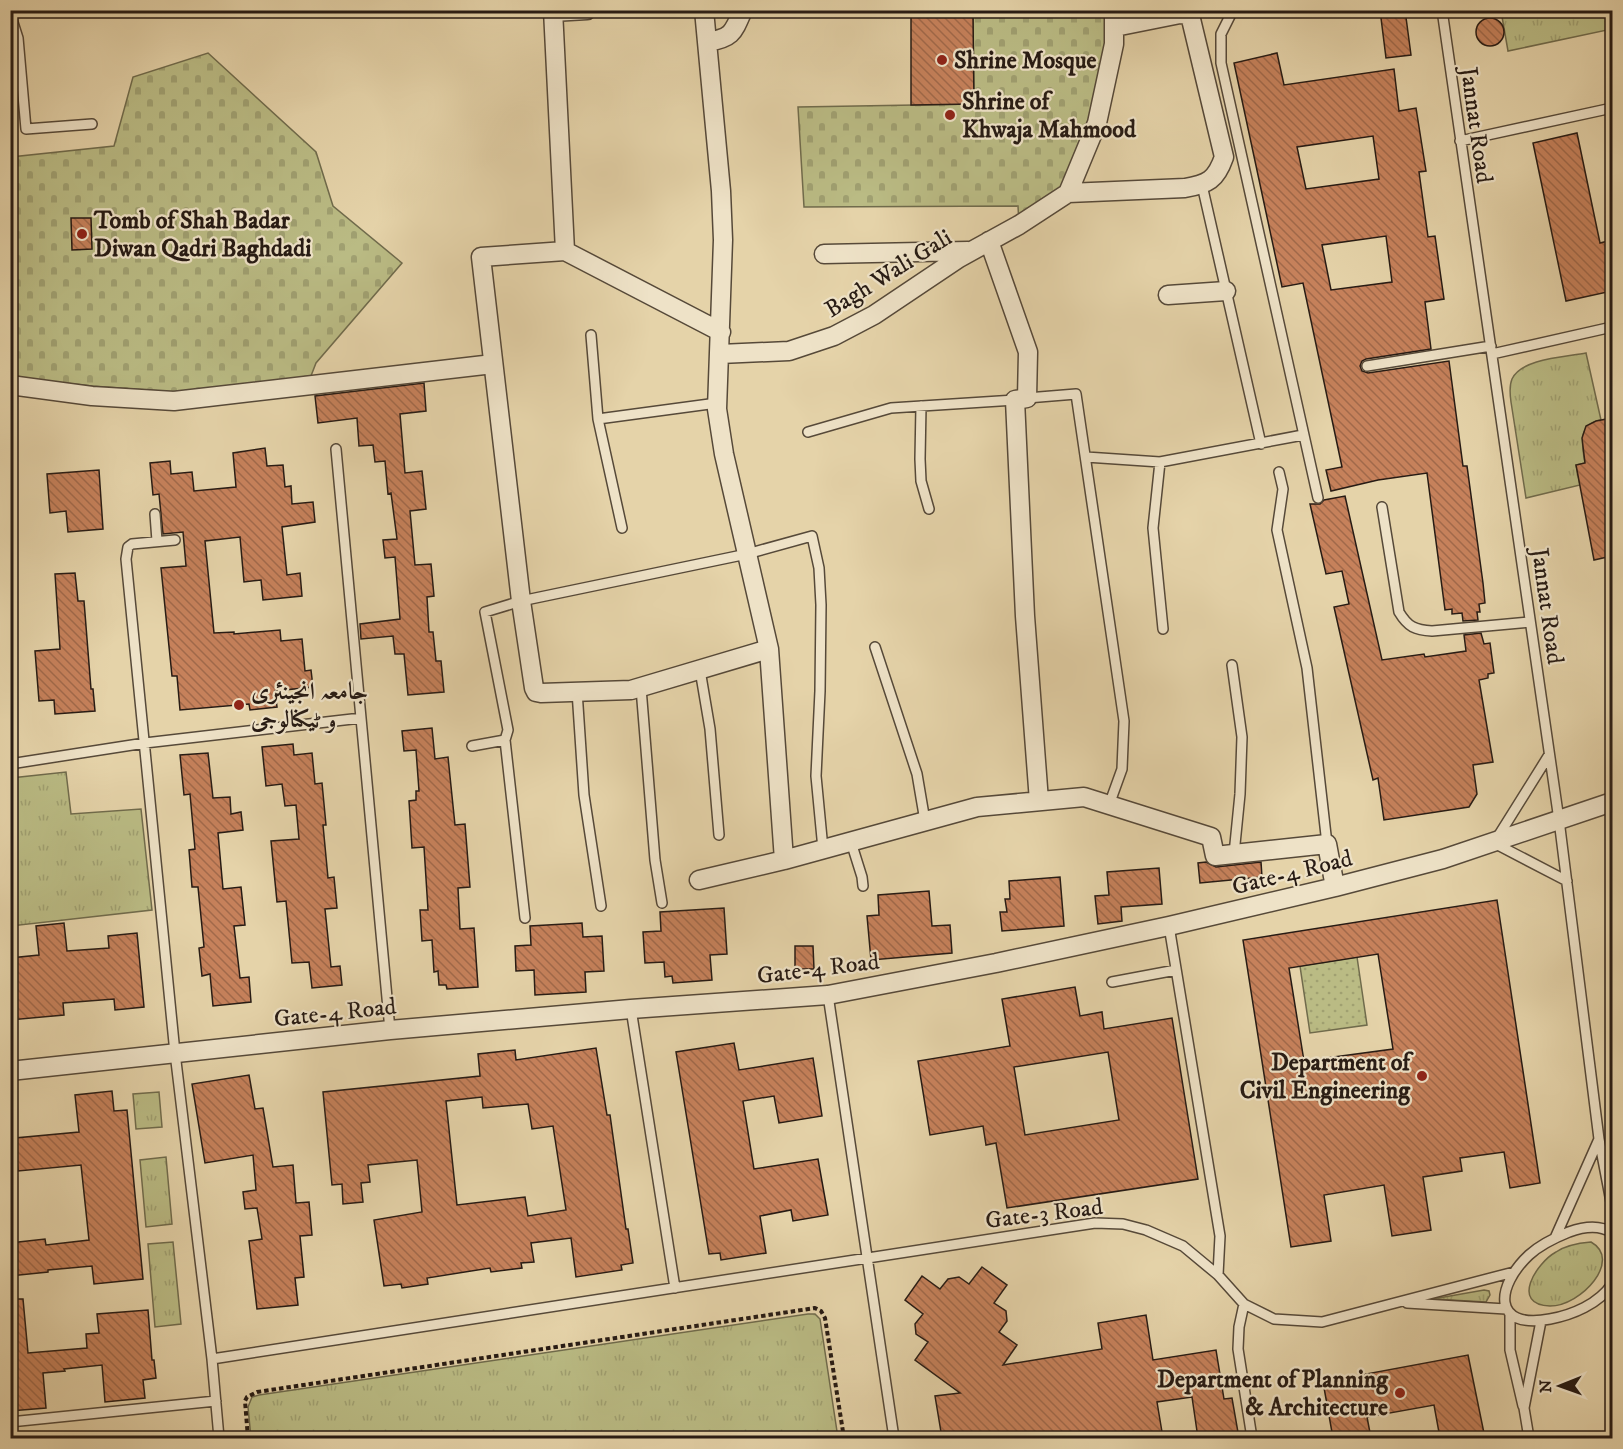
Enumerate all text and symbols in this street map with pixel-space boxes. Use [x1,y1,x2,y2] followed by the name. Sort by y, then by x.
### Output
[954,46,1097,76] place label: Shrine Mosque
[935,53,949,67] marker: Shrine Mosque
[1453,63,1499,185] street label: Jannat Road
[962,87,1137,145] place label: Shrine of Khwaja Mahmood
[943,108,957,122] marker: Shrine of Khwaja Mahmood
[93,206,311,264] place label: Tomb of Shah Badar Diwan Qadri Baghdadi
[819,223,958,325] street label: Bagh Wali Gali
[75,227,89,241] marker: Tomb of Shah Badar Diwan Qadri Baghdadi
[1524,544,1570,666] street label: Jannat Road
[250,677,368,735] place label: جامعہ انجینئری و ٹیکنالوجی
[232,698,246,712] marker: جامعہ انجینئری و ٹیکنالوجی
[1229,844,1356,902] street label: Gate-4 Road
[755,947,881,991] street label: Gate-4 Road
[272,992,398,1034] street label: Gate-4 Road
[1240,1048,1414,1106] place label: Department of Civil Engineering
[1415,1069,1429,1083] marker: Department of Civil Engineering
[984,1192,1105,1236] street label: Gate-3 Road
[1530,1356,1590,1416] north arrow
[1157,1365,1389,1423] place label: Department of Planning & Architecture
[1536,1380,1556,1393] text: N
[1393,1386,1407,1400] marker: Department of Planning & Architecture

